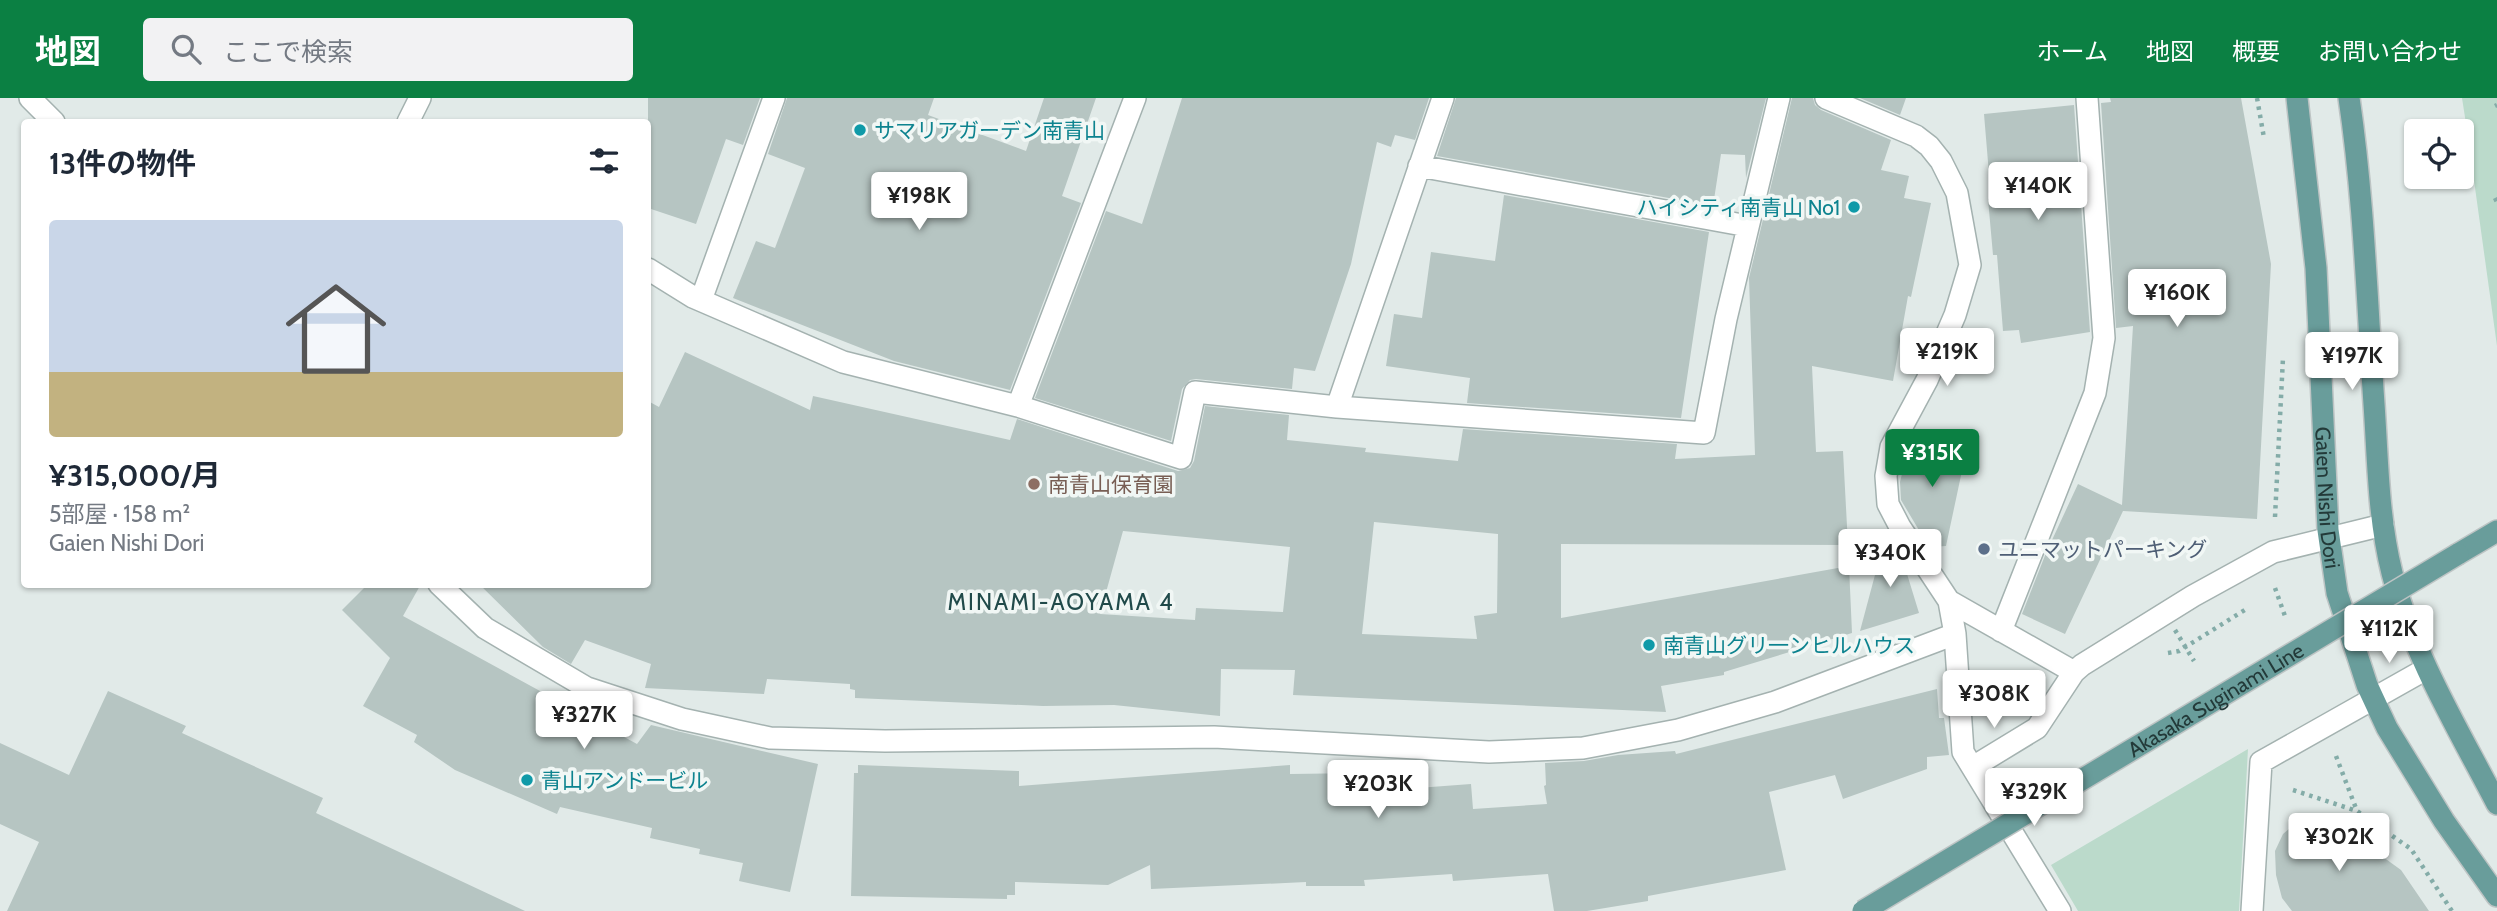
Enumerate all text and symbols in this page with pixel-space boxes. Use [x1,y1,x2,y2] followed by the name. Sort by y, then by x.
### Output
[143,18,633,81] search box
[167,30,205,68] icon: search
[35,31,101,71] text: 地図
[223,36,353,68] text: ここで検索
[2037,37,2108,66] text: ホーム
[2146,37,2194,66] text: 地図
[2232,37,2280,66] text: 概要
[2318,37,2462,66] text: お問い合わせ
[874,118,1105,143] place label: サマリアガーデン南青山
[2404,119,2474,189] map controls
[2404,119,2474,189] button: locate
[852,122,868,138] marker: サマリアガーデン南青山
[585,142,623,180] icon: filters
[49,145,196,182] text: 13件の物件
[1989,162,2087,222] pin: ¥140K
[2004,171,2072,199] text: ¥140K
[870,172,968,232] pin: ¥198K
[887,181,951,209] text: ¥198K
[1637,195,1840,220] place label: ハイシティ南青山 No1
[1846,199,1862,215] marker: ハイシティ南青山 No1
[273,266,399,392] icon: home
[2128,270,2226,329] pin: ¥160K
[2144,278,2210,306] text: ¥160K
[1898,328,1996,388] pin: ¥219K
[2303,332,2401,392] pin: ¥197K
[1916,337,1978,365] text: ¥219K
[2321,341,2383,369] text: ¥197K
[2311,426,2346,570] street label: Gaien Nishi Dori
[1883,430,1981,489] pin: ¥315K
[1901,438,1963,466] text: ¥315K
[49,457,221,494] text: ¥315,000/月
[1048,472,1174,497] place label: 南青山保育園
[1026,476,1042,492] marker: 南青山保育園
[49,500,190,528] text: 5部屋 · 158 m²
[49,529,204,557] text: Gaien Nishi Dori
[1841,530,1939,589] pin: ¥340K
[1998,537,2207,562] place label: ユニマットパーキング
[1854,538,1926,566] text: ¥340K
[1976,541,1992,557] marker: ユニマットパーキング
[947,588,1175,616] district label: MINAMI-AOYAMA 4
[2340,606,2438,665] pin: ¥112K
[2360,614,2418,642] text: ¥112K
[1663,633,1915,658] place label: 南青山グリ一ンヒルハウス
[1641,637,1657,653] marker: 南青山グリ一ンヒルハウス
[2123,637,2308,762] street label: Akasaka Suginami Line
[1945,670,2043,730] pin: ¥308K
[1959,679,2029,707] text: ¥308K
[535,692,633,751] pin: ¥327K
[552,700,616,728] text: ¥327K
[1329,760,1427,820] pin: ¥203K
[541,768,708,793] place label: 青山アンドービル
[1985,768,2083,828] pin: ¥329K
[1343,769,1413,797] text: ¥203K
[519,772,535,788] marker: 青山アンドービル
[2001,777,2067,805] text: ¥329K
[2290,814,2388,873] pin: ¥302K
[2304,822,2374,850] text: ¥302K

